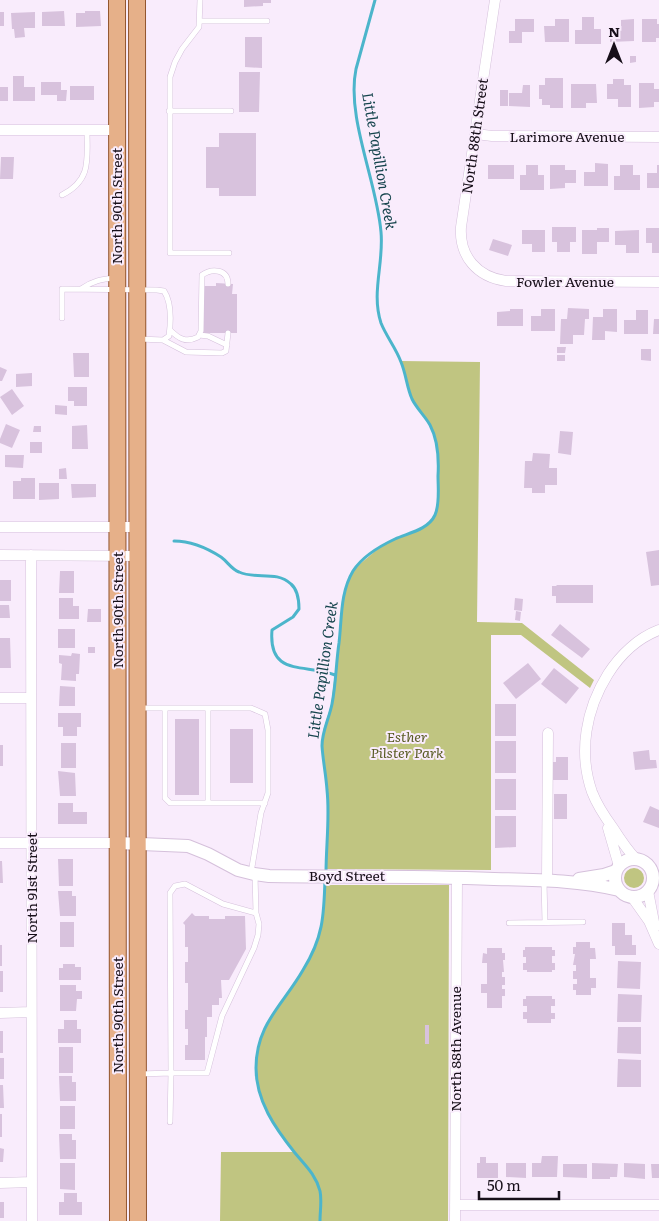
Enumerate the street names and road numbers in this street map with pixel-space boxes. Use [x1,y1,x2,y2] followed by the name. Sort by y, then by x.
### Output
[456,76,492,195] street label: North 88th Street
[510,126,624,146] street label: Larimore Avenue
[106,147,126,264] street label: North 90th Street
[516,271,614,291] street label: Fowler Avenue
[107,551,127,668] street label: North 90th Street
[21,832,41,944] street label: North 91st Street
[309,865,386,885] street label: Boyd Street
[107,956,127,1073] street label: North 90th Street
[445,986,465,1112] street label: North 88th Avenue

